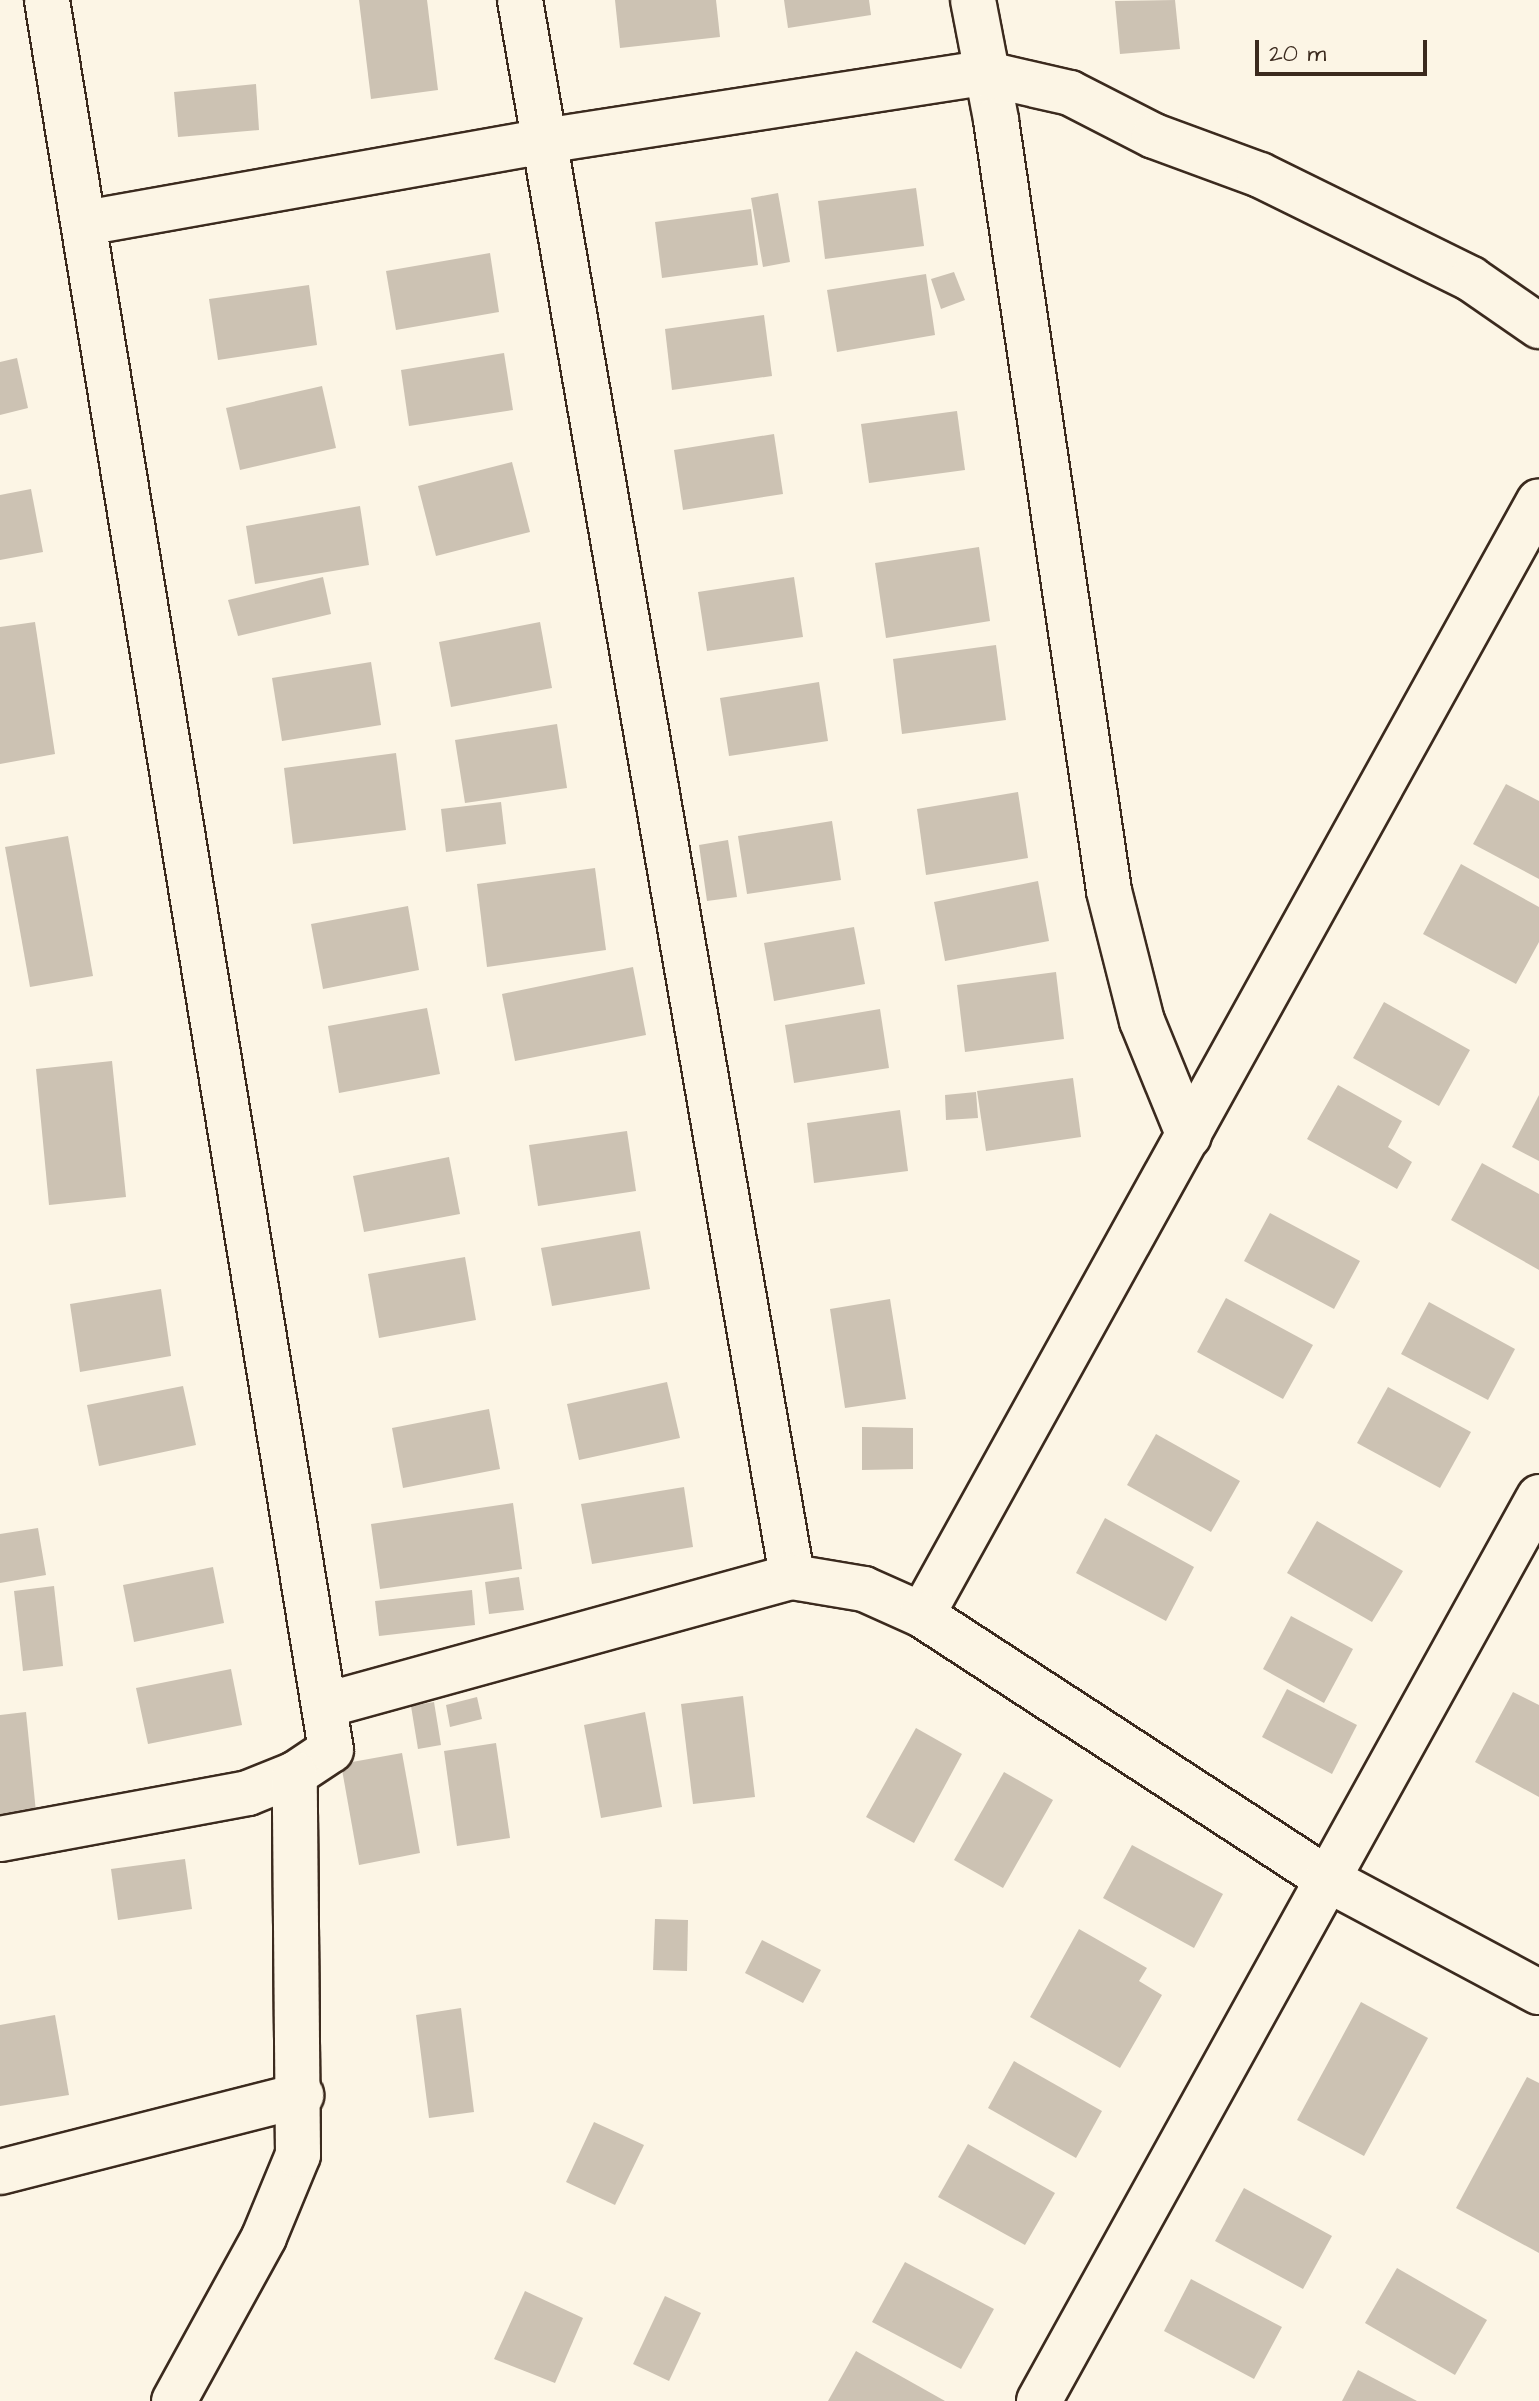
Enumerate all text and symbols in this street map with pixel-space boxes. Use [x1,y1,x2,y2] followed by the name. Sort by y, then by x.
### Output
[1259,24,1431,74] scale bar
[1269,37,1326,71] text: 20 m

